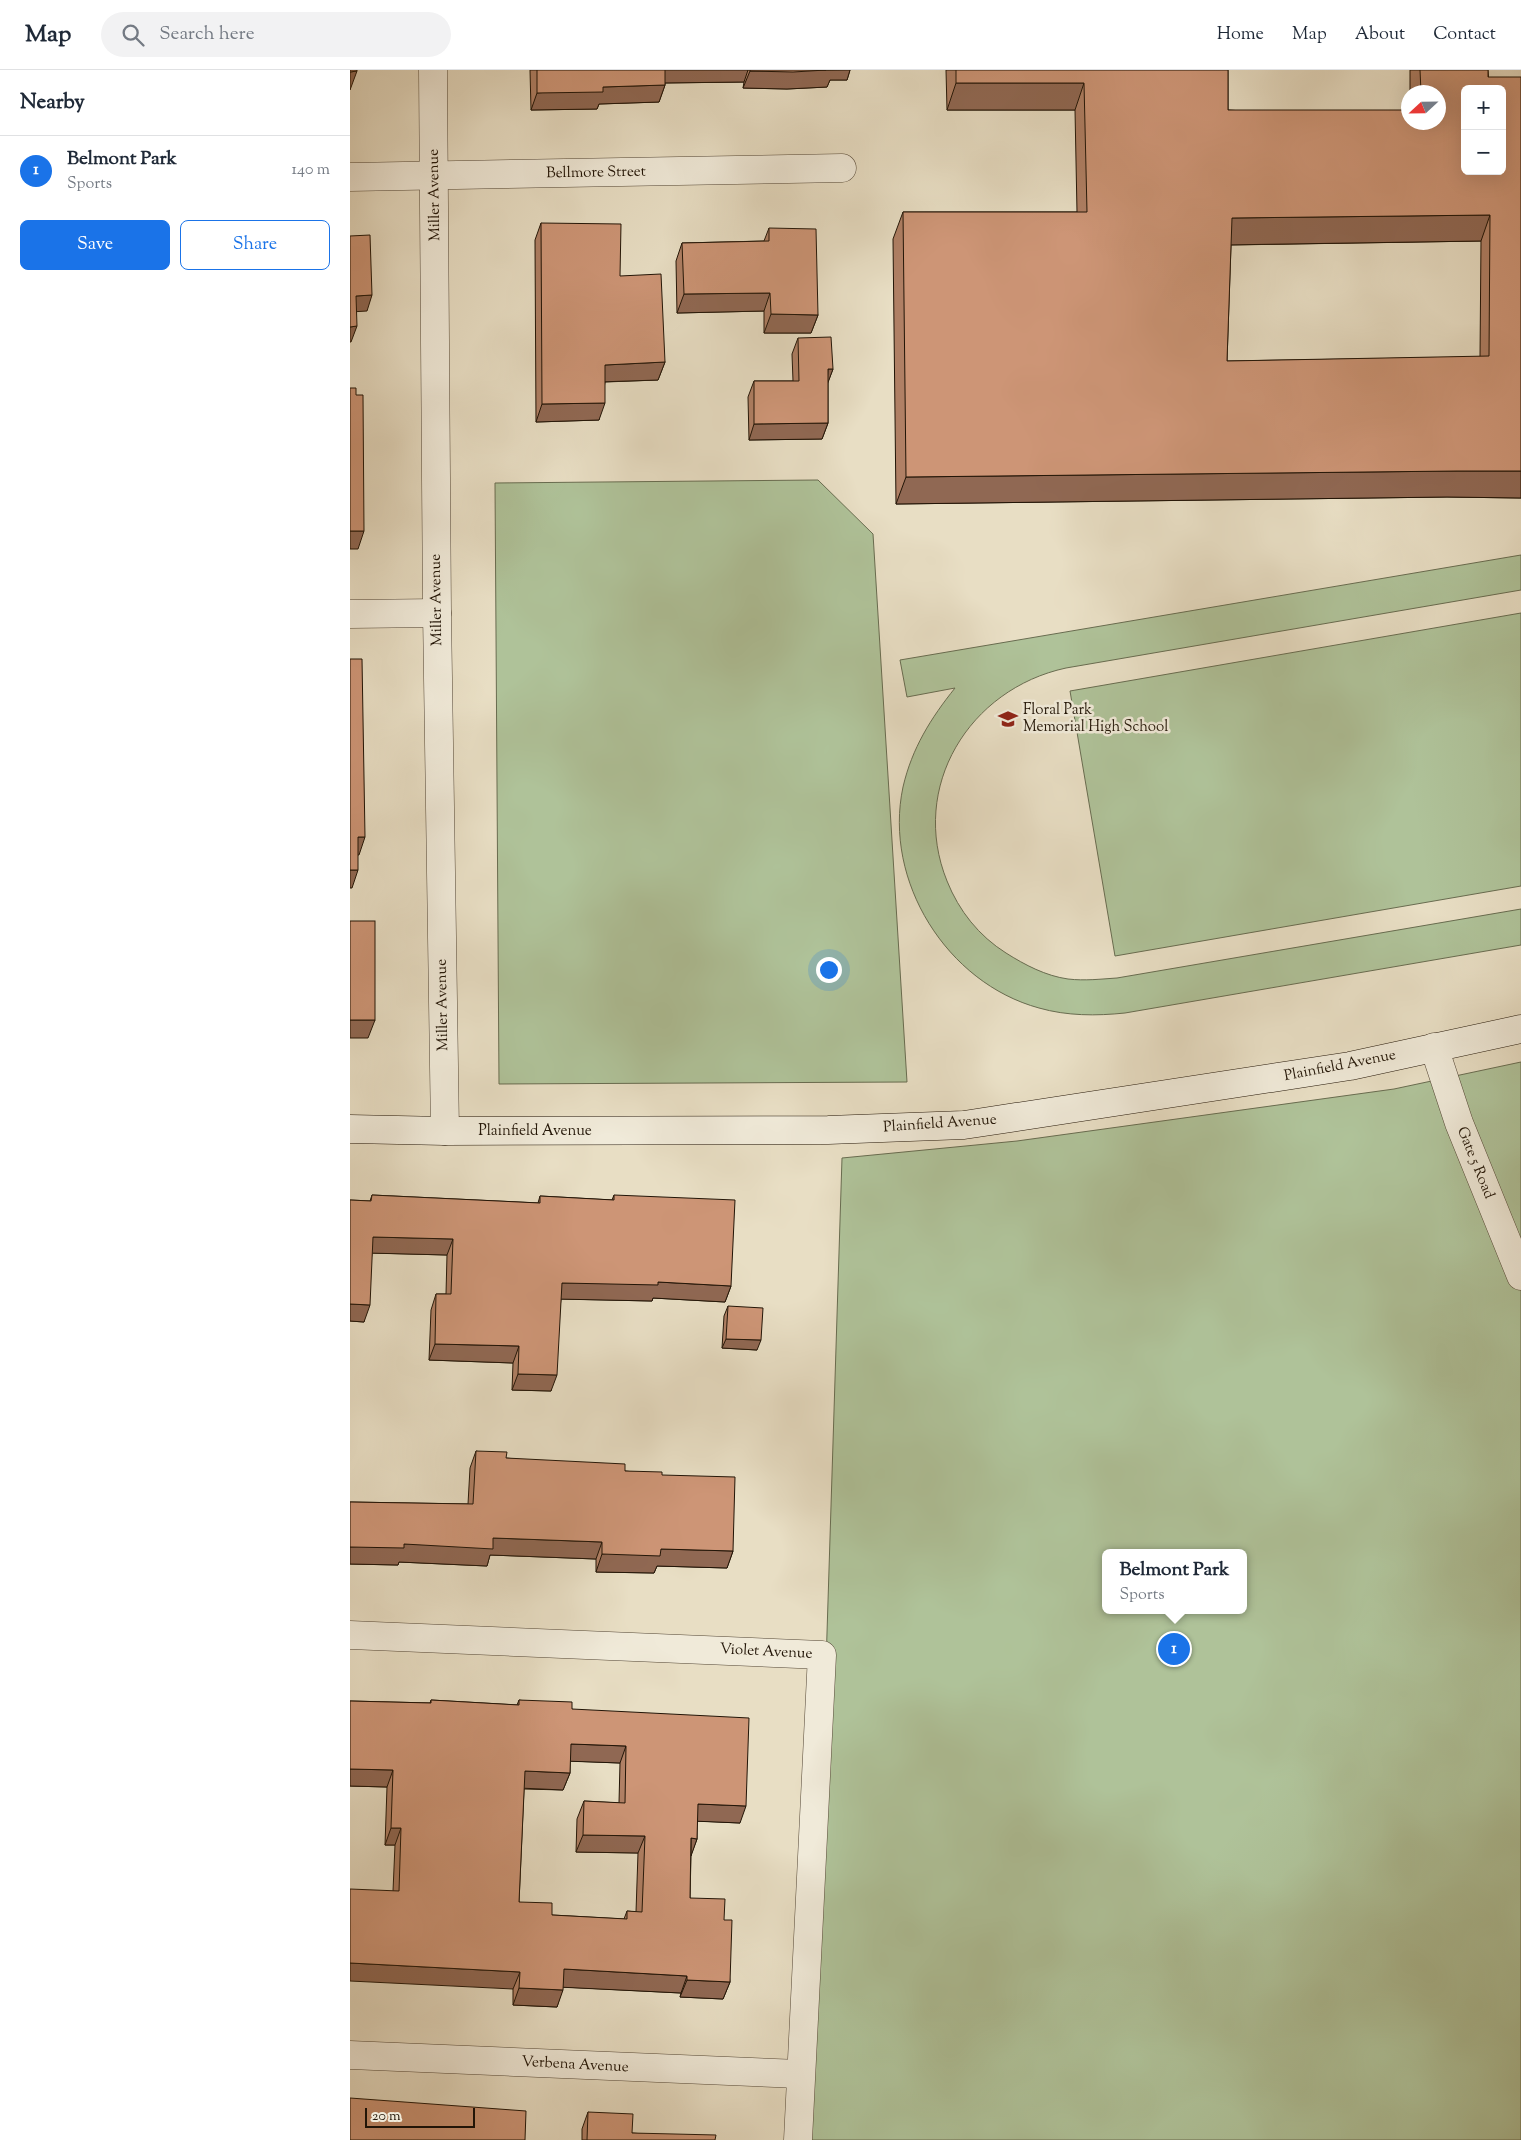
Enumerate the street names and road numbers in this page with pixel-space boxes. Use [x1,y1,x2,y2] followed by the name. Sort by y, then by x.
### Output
[424,149,446,241] street label: Miller Avenue
[546,162,646,184] street label: Bellmore Street
[426,554,448,646] street label: Miller Avenue
[432,959,454,1051] street label: Miller Avenue
[1282,1045,1398,1087] street label: Plainfield Avenue
[883,1110,997,1138] street label: Plainfield Avenue
[478,1121,592,1142] street label: Plainfield Avenue
[1451,1124,1499,1203] street label: Gate 5 Road
[719,1639,813,1665] street label: Violet Avenue
[521,2052,629,2078] street label: Verbena Avenue

